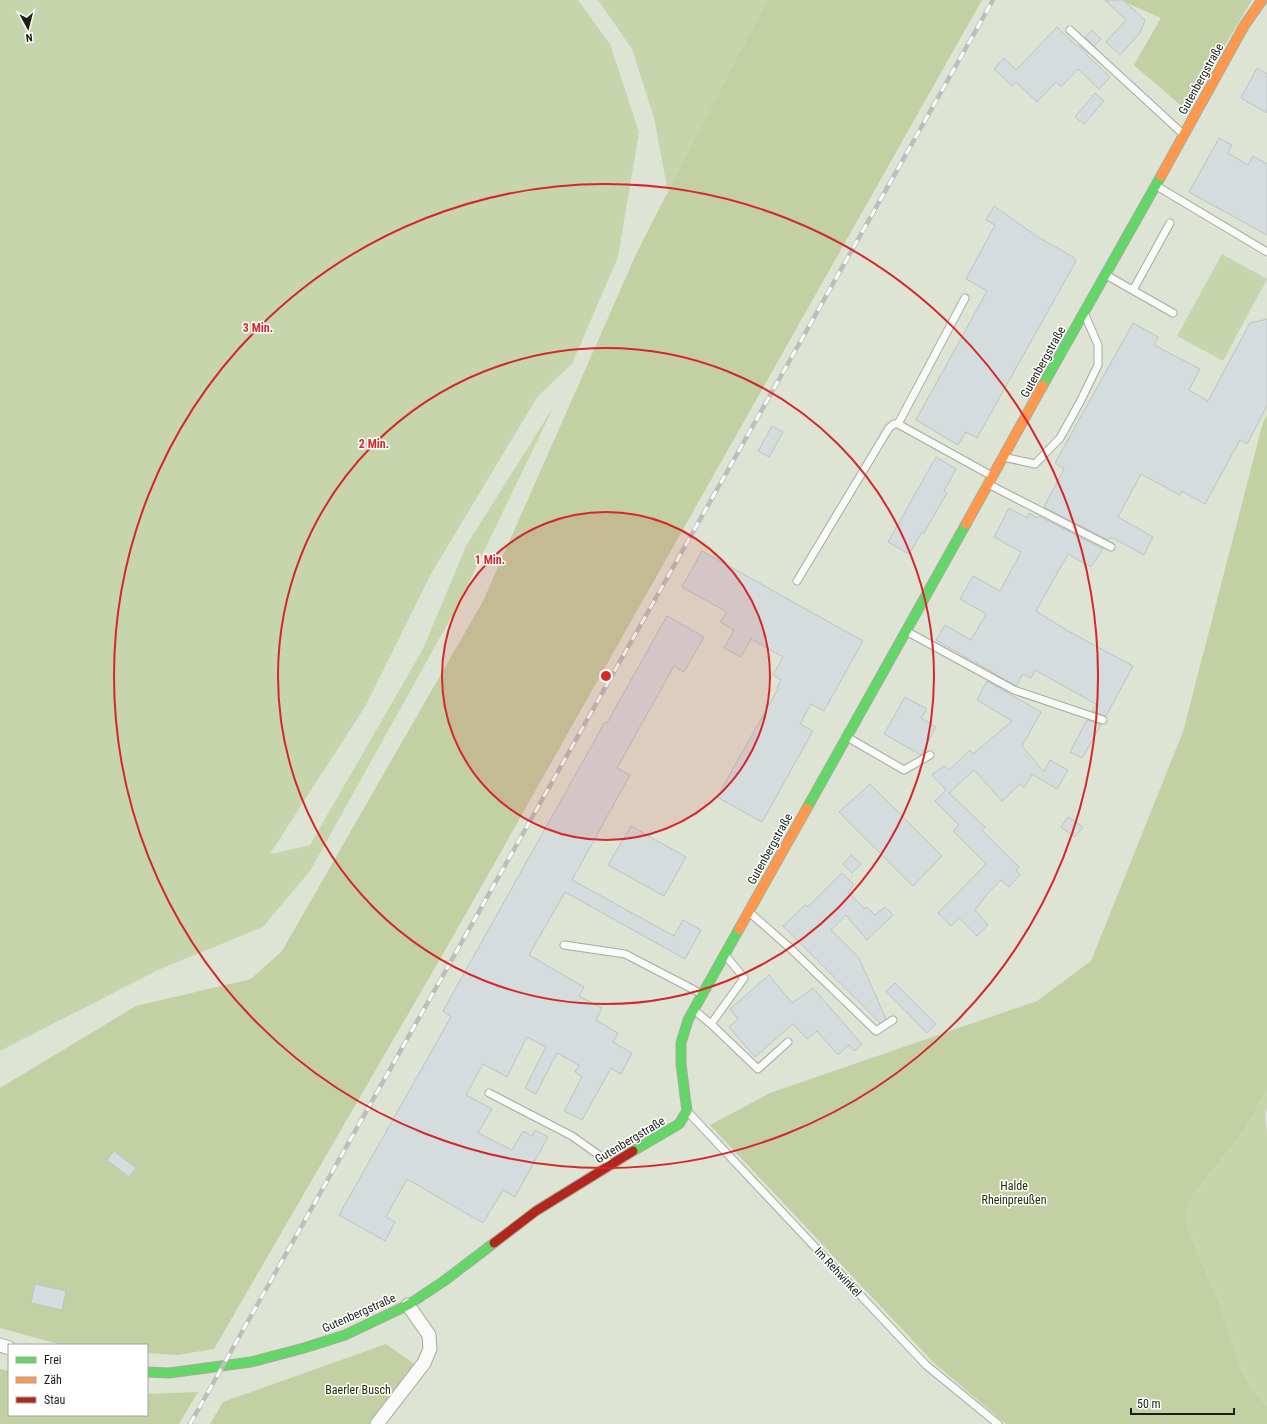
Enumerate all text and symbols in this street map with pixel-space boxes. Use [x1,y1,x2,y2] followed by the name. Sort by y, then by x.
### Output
[8,8,48,48] north arrow
[25,31,33,44] text: N
[1176,41,1226,117] street label: Gutenbergstraße
[243,321,273,335] text: 3 Min.
[1018,324,1068,400] street label: Gutenbergstraße
[359,437,389,451] text: 2 Min.
[475,553,505,567] text: 1 Min.
[599,669,613,683] centre of rings
[745,811,795,887] street label: Gutenbergstraße
[593,1113,668,1166] street label: Gutenbergstraße
[982,1179,1047,1207] park label: Halde Rheinpreußen
[812,1244,864,1300] street label: Im Rehwinkel
[320,1290,398,1335] street label: Gutenbergstraße
[8,1344,148,1416] legend
[44,1353,62,1367] text: Frei
[44,1373,62,1387] text: Zäh
[325,1383,391,1397] park label: Baerler Busch
[1131,1390,1234,1416] scale bar
[44,1393,66,1407] text: Stau
[1137,1397,1161,1411] text: 50 m

